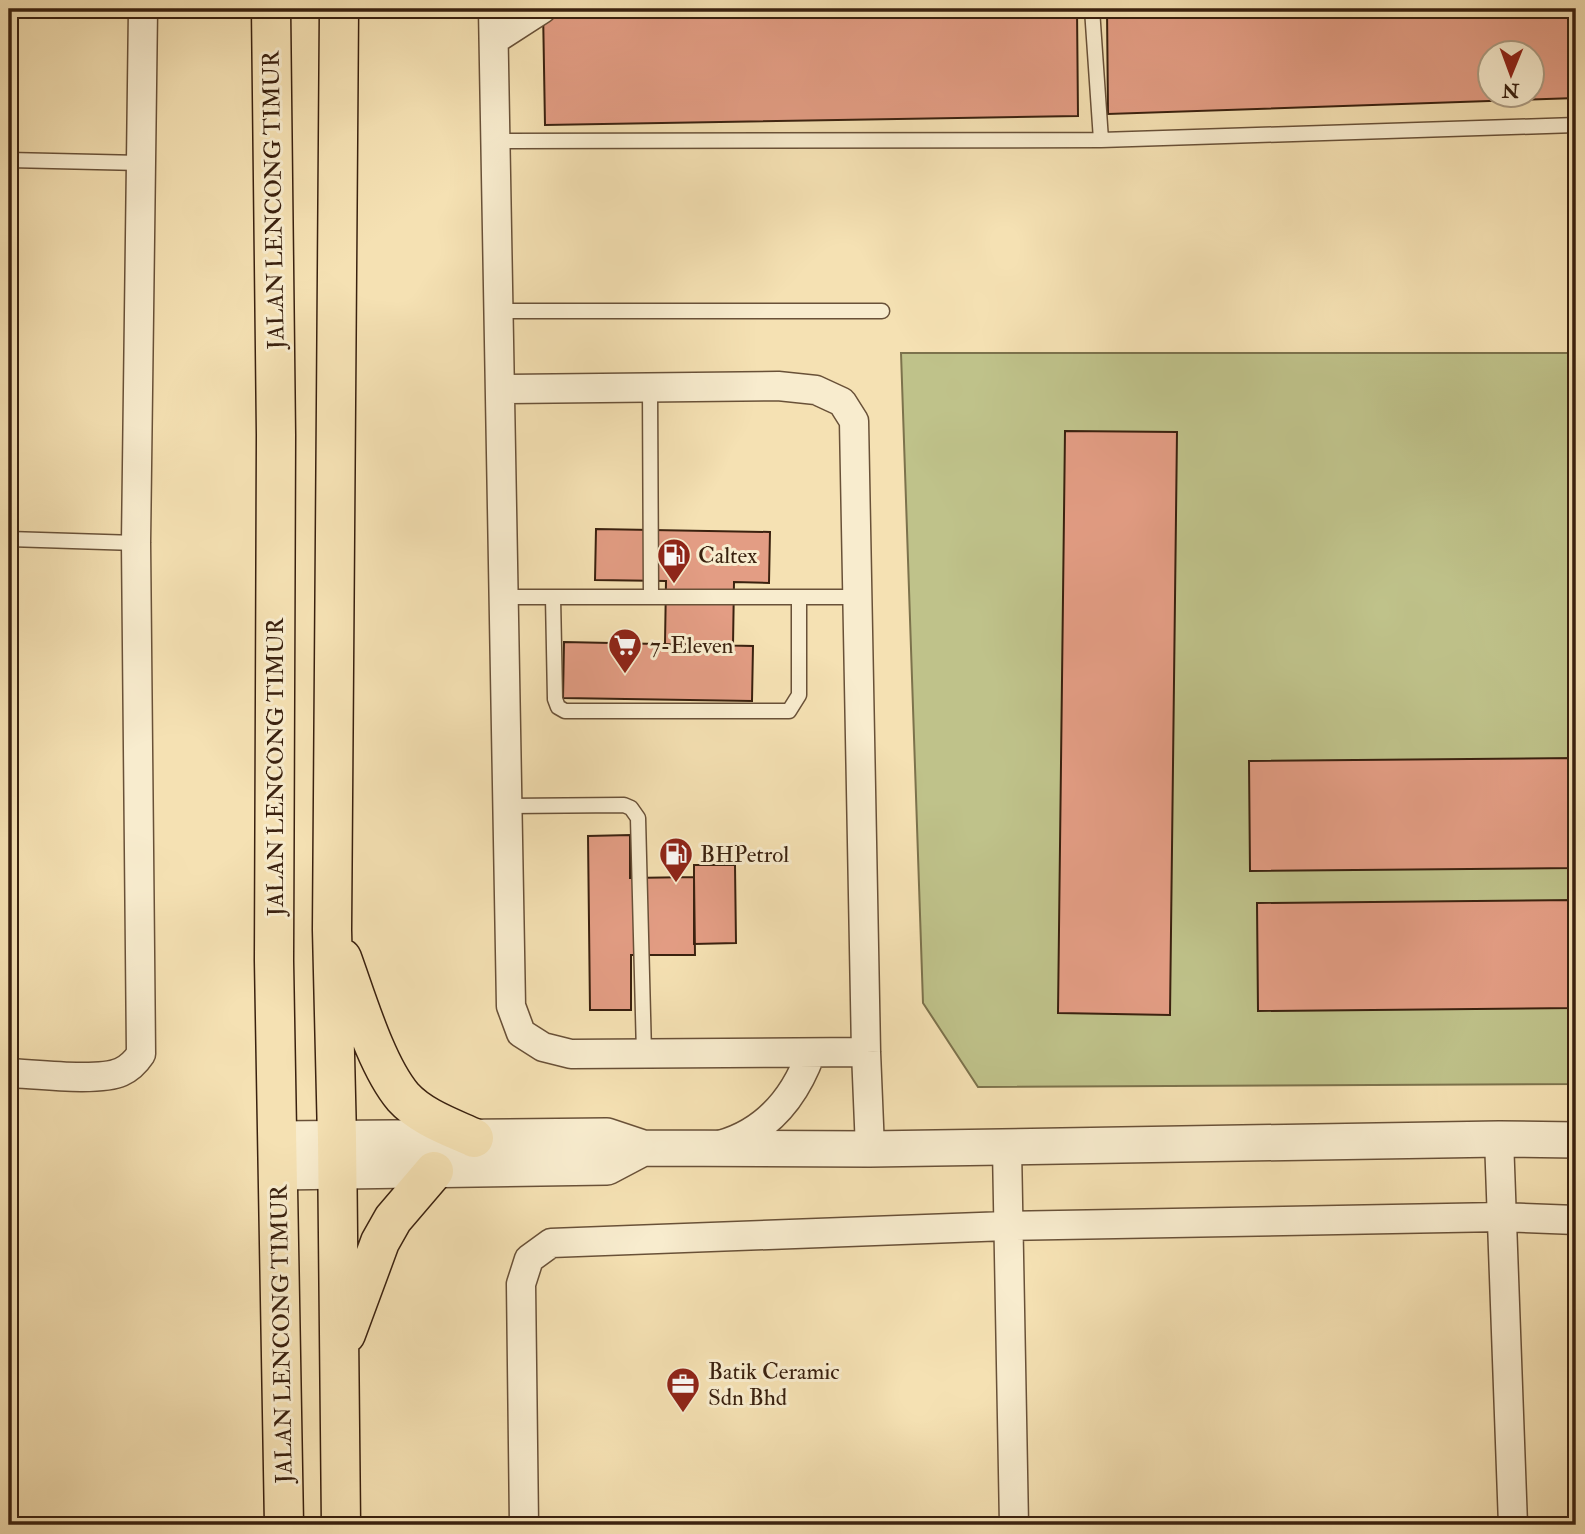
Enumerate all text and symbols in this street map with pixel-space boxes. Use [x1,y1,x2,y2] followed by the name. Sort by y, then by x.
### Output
[1476,38,1546,108] north arrow
[256,50,291,351] street label: JALAN LENCONG TIMUR
[1501,78,1520,102] text: N
[655,536,693,585] fuel station icon: Caltex
[698,541,757,570] place label: Caltex
[261,617,290,917] street label: JALAN LENCONG TIMUR
[606,626,644,675] supermarket icon: 7-Eleven
[650,631,734,660] place label: 7-Eleven
[657,835,695,884] fuel station icon: BHPetrol
[700,840,789,869] place label: BHPetrol
[264,1184,299,1485] street label: JALAN LENCONG TIMUR
[708,1357,840,1412] place label: Batik Ceramic Sdn Bhd
[664,1365,702,1414] office icon: Batik Ceramic Sdn Bhd

